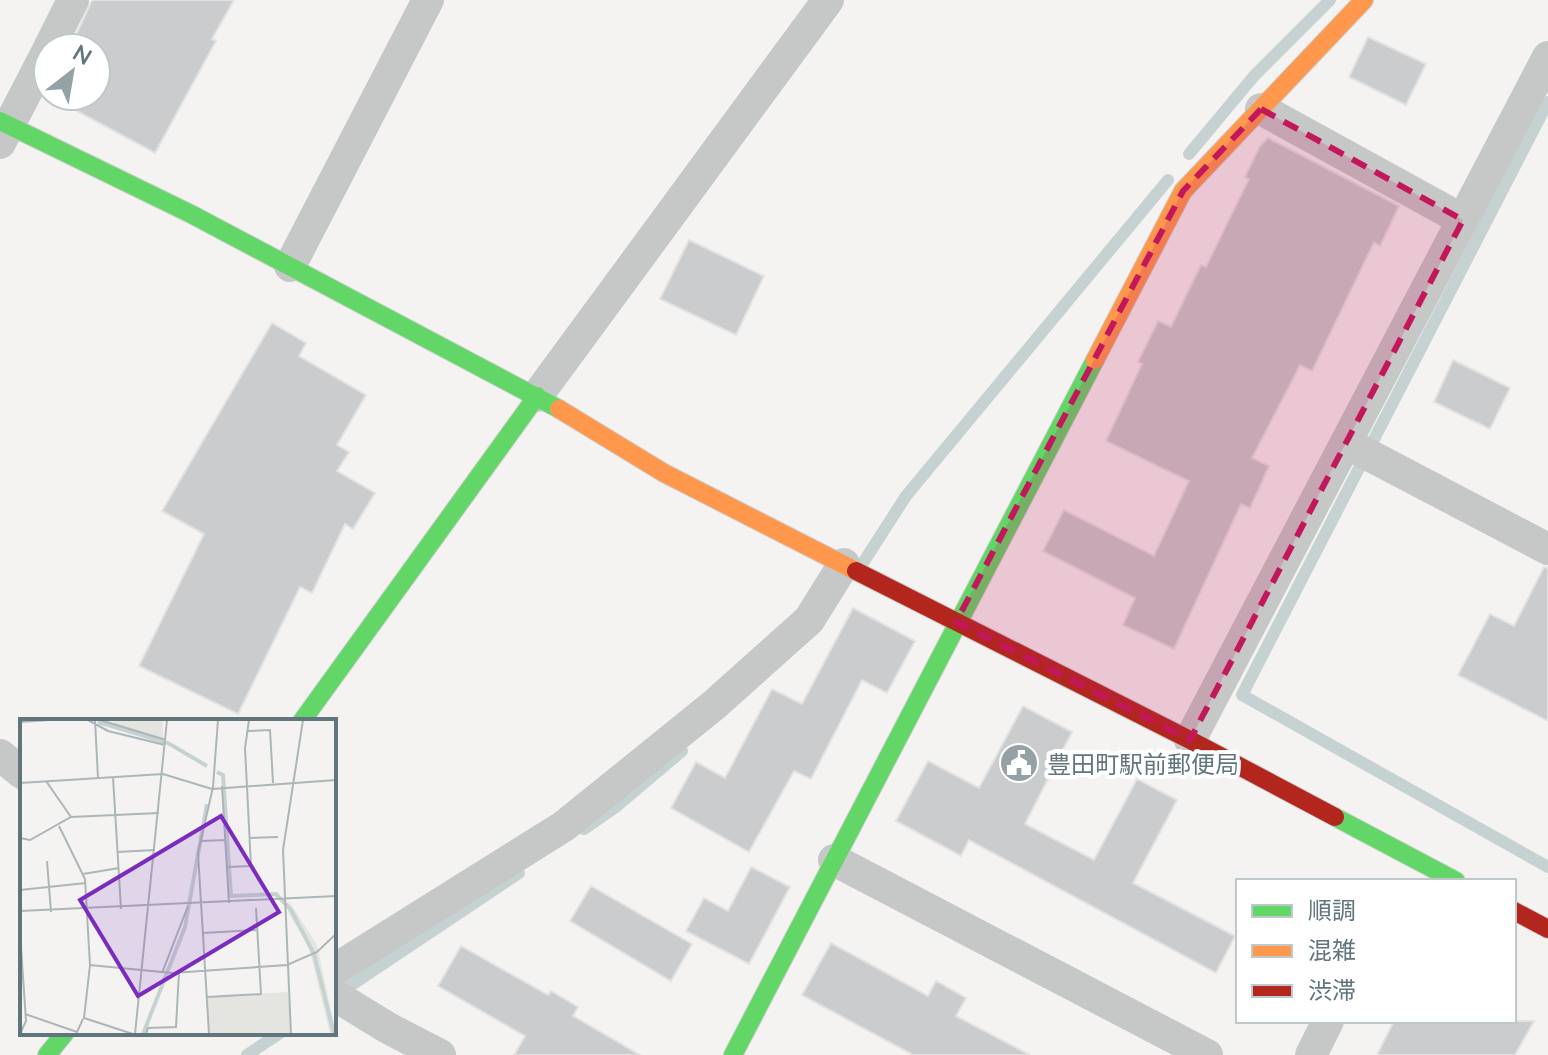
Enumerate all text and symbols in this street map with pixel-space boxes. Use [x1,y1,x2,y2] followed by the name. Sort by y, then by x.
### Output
[32,32,112,112] north arrow
[68,38,97,70] text: N
[20,719,336,1035] inset map
[998,742,1040,784] public building icon: 豊田町駅前郵便局
[1047,749,1239,778] place label: 豊田町駅前郵便局
[1236,879,1516,1023] legend
[1308,895,1356,924] text: 順調
[1308,935,1356,964] text: 混雑
[1308,975,1356,1004] text: 渋滞

